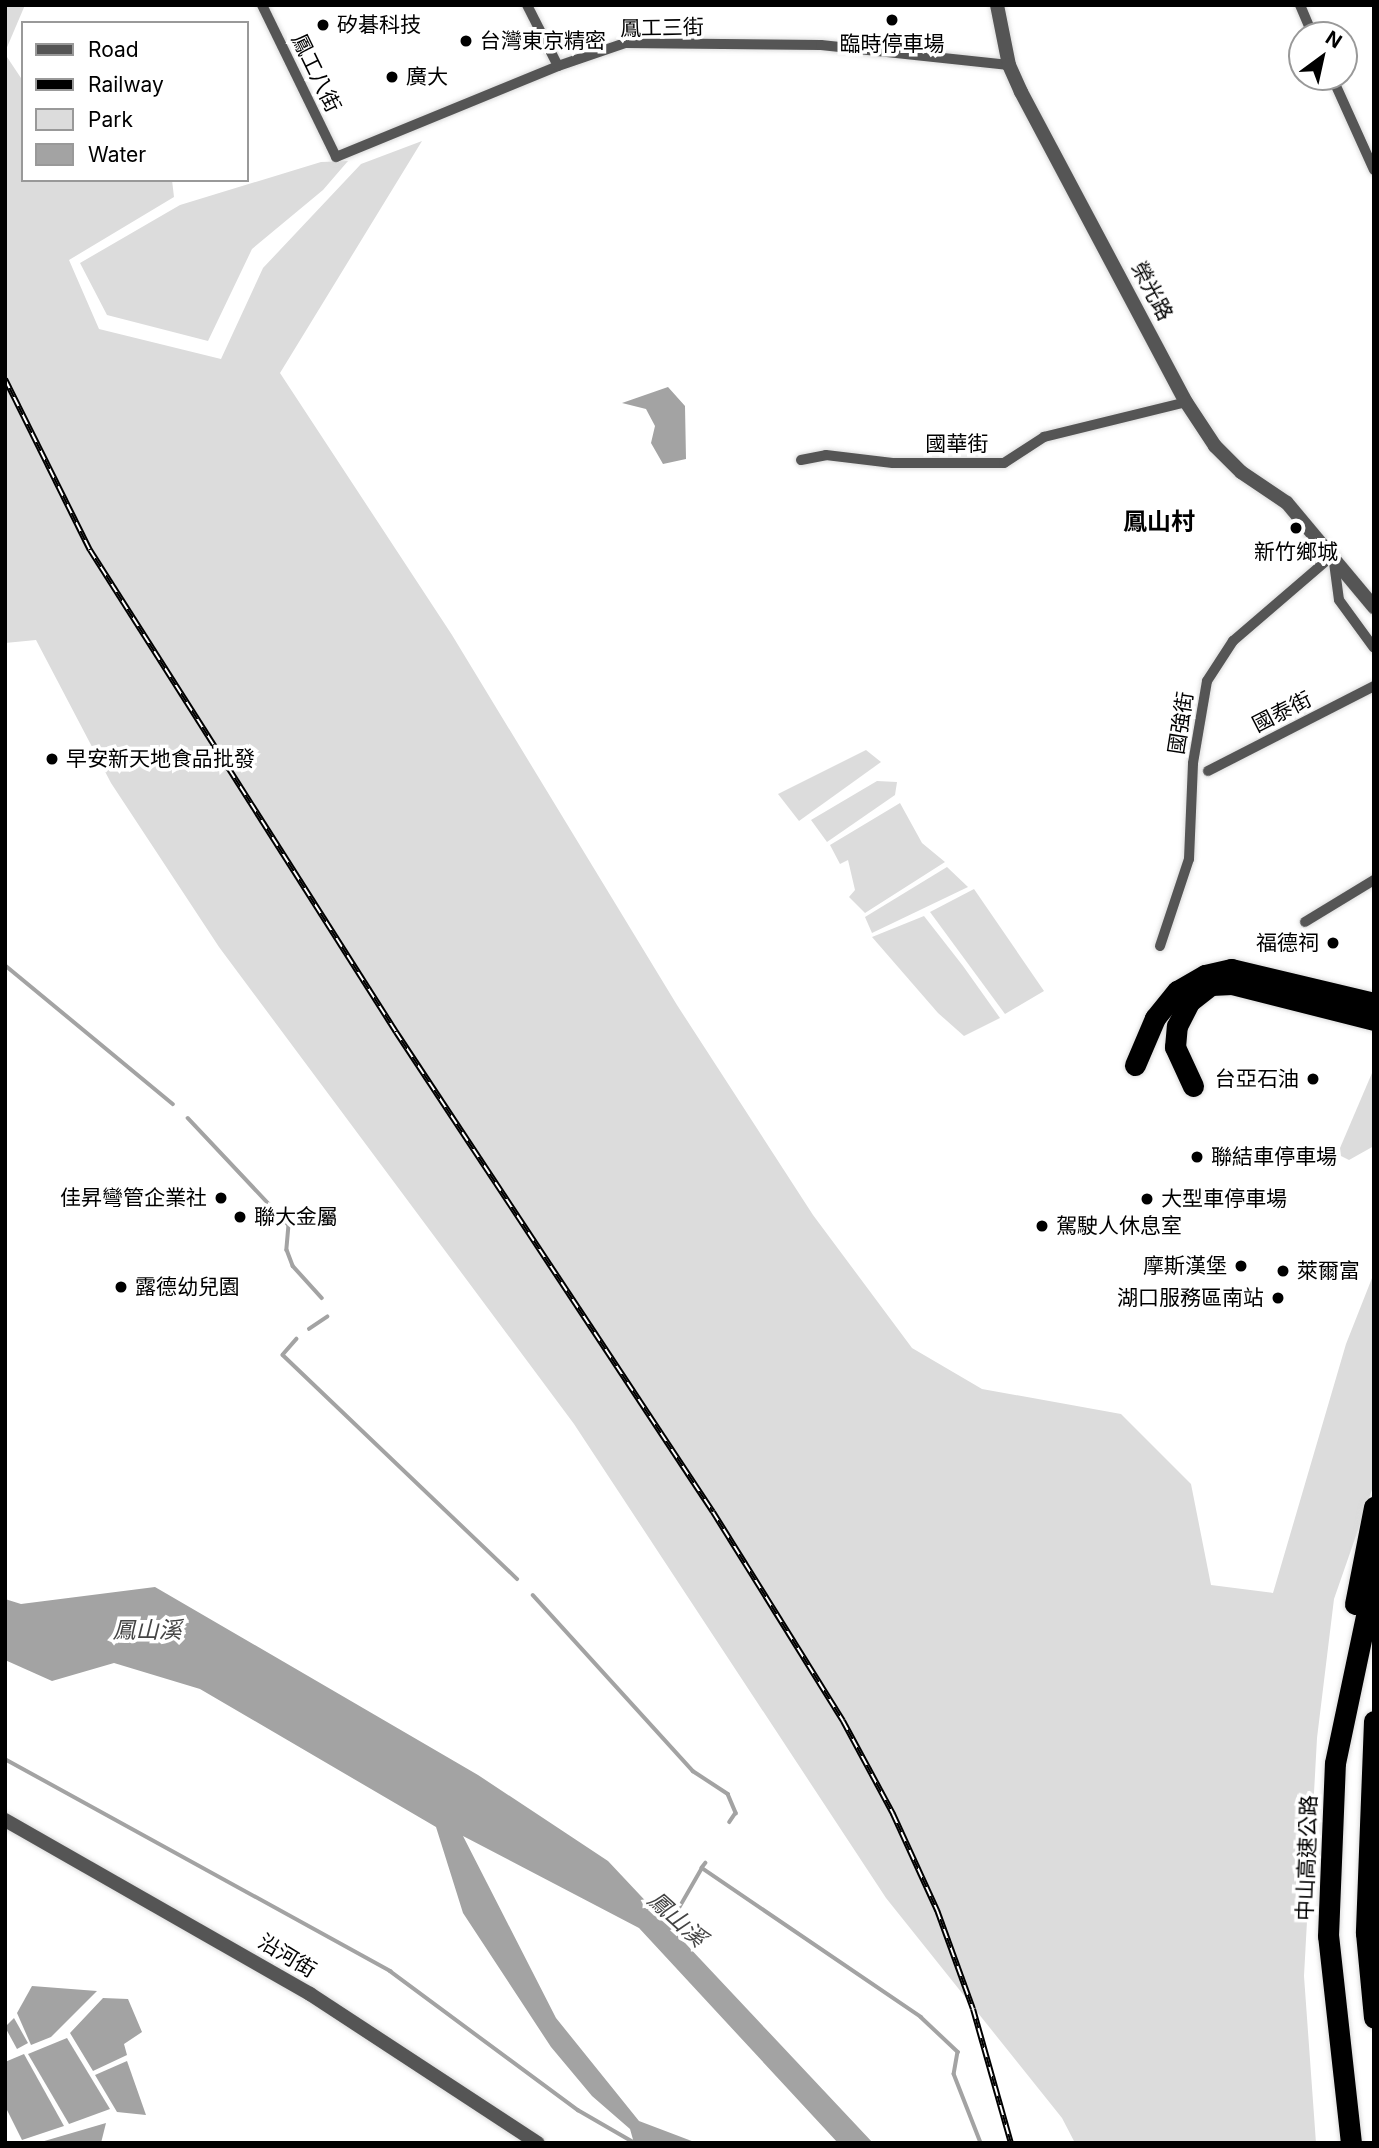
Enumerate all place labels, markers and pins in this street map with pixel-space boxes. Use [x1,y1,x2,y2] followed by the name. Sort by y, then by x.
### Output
[337,12,421,38] place label: 矽碁科技
[884,12,900,28] marker: 臨時停車場
[315,17,331,33] marker: 矽碁科技
[480,28,606,54] place label: 台灣東京精密
[840,31,944,57] place label: 臨時停車場
[458,33,474,49] marker: 台灣東京精密
[406,64,448,90] place label: 廣大
[384,69,400,85] marker: 廣大
[1288,520,1304,536] marker: 新竹鄉城
[1254,539,1338,565] place label: 新竹鄉城
[66,746,255,772] place label: 早安新天地食品批發
[44,751,60,767] marker: 早安新天地食品批發
[1256,930,1319,956] place label: 福德祠
[1325,935,1341,951] marker: 福德祠
[1215,1066,1299,1092] place label: 台亞石油
[1305,1071,1321,1087] marker: 台亞石油
[1211,1144,1337,1170] place label: 聯結車停車場
[1189,1149,1205,1165] marker: 聯結車停車場
[60,1185,207,1211] place label: 佳昇彎管企業社
[1161,1186,1287,1212] place label: 大型車停車場
[213,1190,229,1206] marker: 佳昇彎管企業社
[1139,1191,1155,1207] marker: 大型車停車場
[254,1204,338,1230] place label: 聯大金屬
[232,1209,248,1225] marker: 聯大金屬
[1056,1213,1182,1239] place label: 駕駛人休息室
[1034,1218,1050,1234] marker: 駕駛人休息室
[1143,1253,1227,1279] place label: 摩斯漢堡
[1233,1258,1249,1274] marker: 摩斯漢堡
[1297,1258,1360,1284] place label: 萊爾富
[1275,1263,1291,1279] marker: 萊爾富
[135,1274,240,1300] place label: 露德幼兒園
[113,1279,129,1295] marker: 露德幼兒園
[1117,1285,1264,1311] place label: 湖口服務區南站
[1270,1290,1286,1306] marker: 湖口服務區南站

